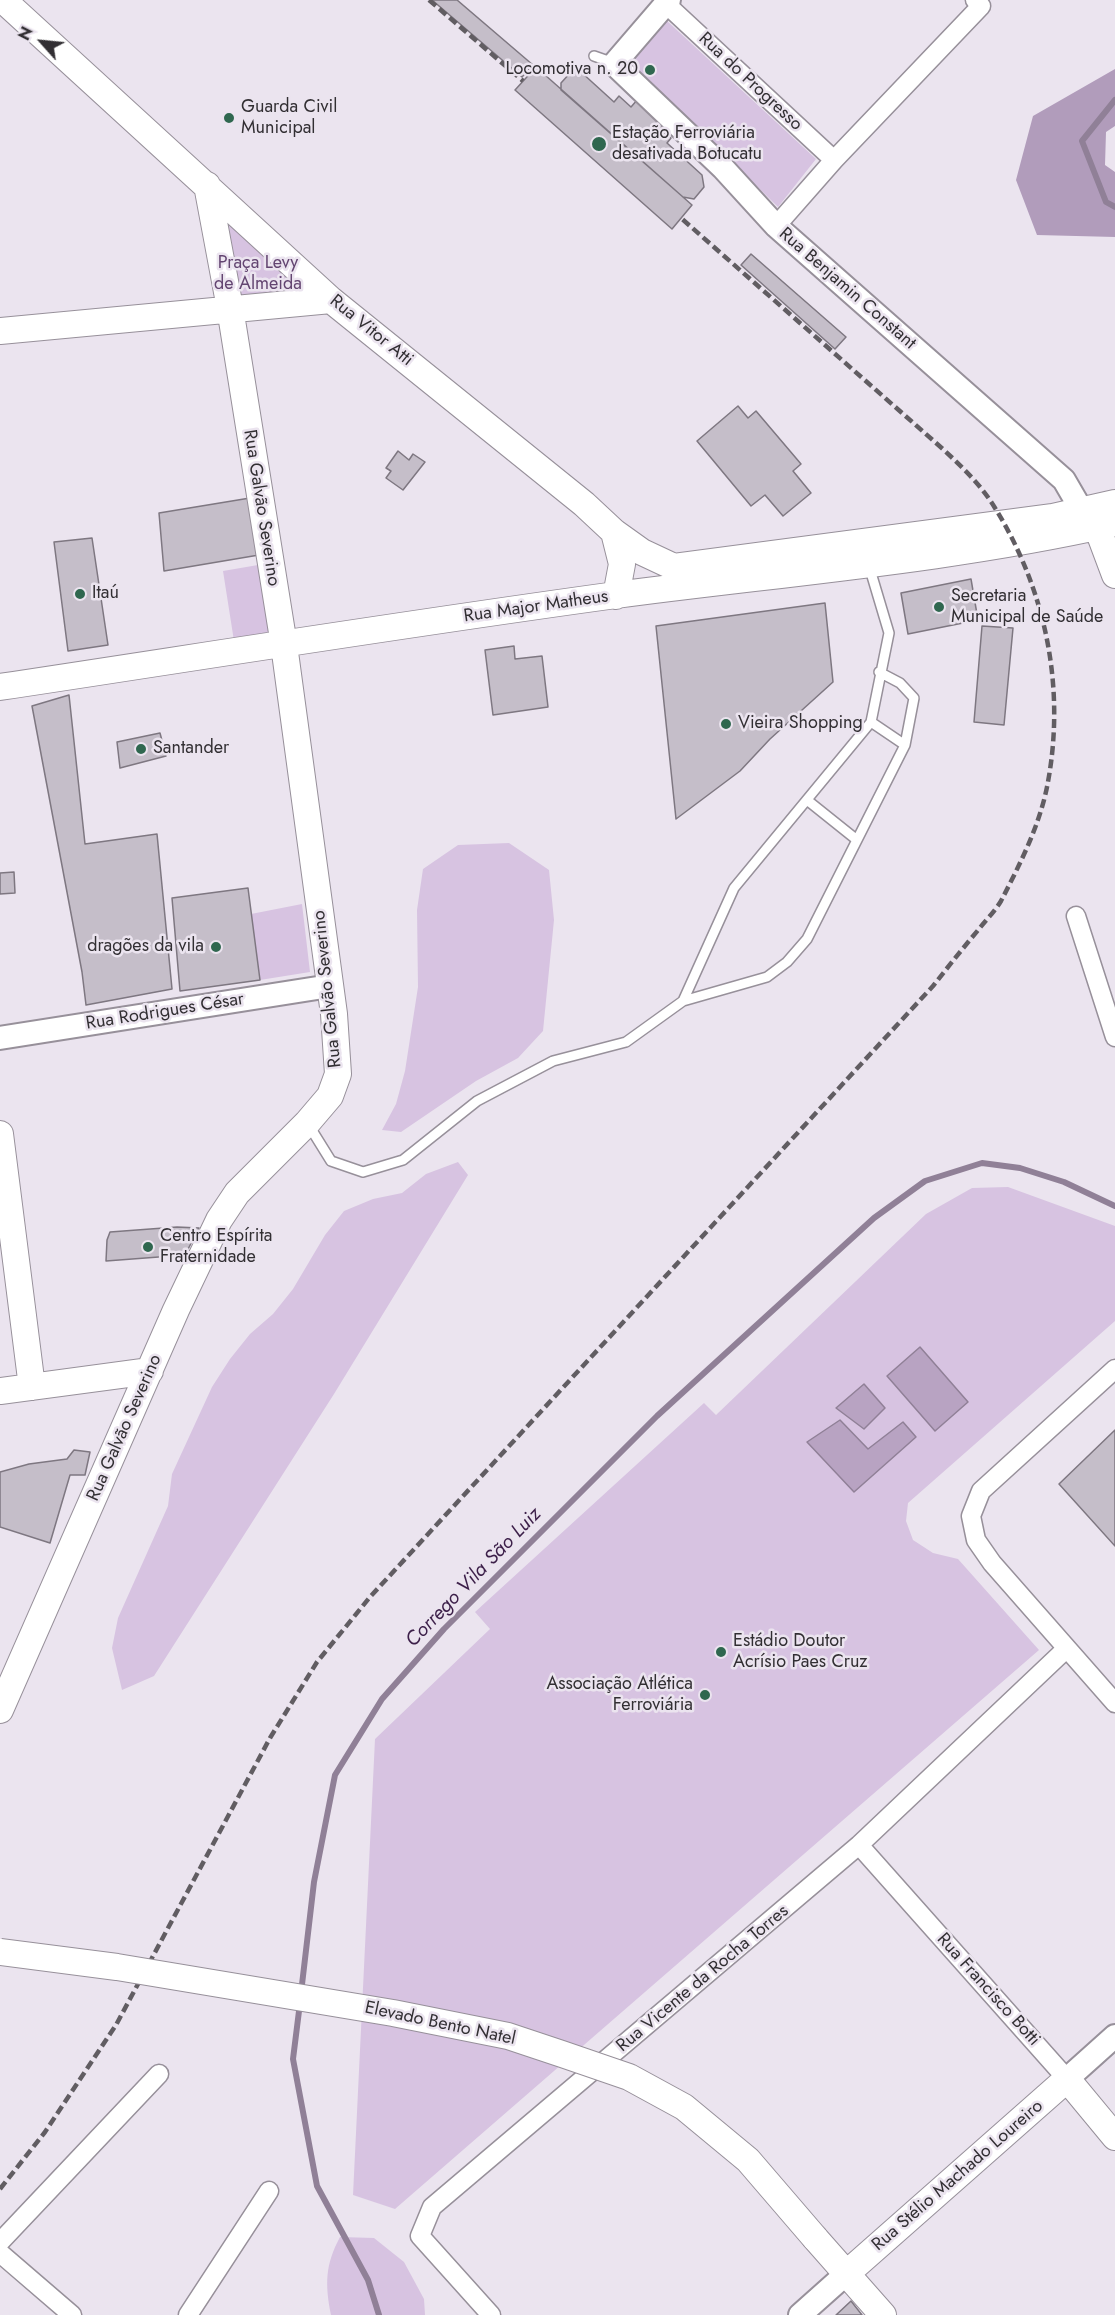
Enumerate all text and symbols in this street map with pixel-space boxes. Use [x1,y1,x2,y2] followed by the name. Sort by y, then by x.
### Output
[12,12,72,72] north arrow
[12,23,39,44] text: N
[694,28,806,136] street label: Rua do Progresso
[506,59,638,81] place label: Locomotiva n. 20
[643,63,657,77] marker: Locomotiva n. 20
[241,97,337,140] place label: Guarda Civil Municipal
[222,111,236,125] marker: Guarda Civil Municipal
[612,123,762,166] place label: Estação Ferroviária desativada Botucatu
[590,135,608,153] marker: Estação Ferroviária desativada Botucatu
[774,224,920,354] street label: Rua Benjamin Constant
[214,253,302,296] park label: Praça Levy de Almeida
[325,291,417,371] street label: Rua Vitor Atti
[238,428,284,588] street label: Rua Galvão Severino
[92,583,119,605] place label: Itaú
[462,586,610,628] street label: Rua Major Matheus
[951,586,1103,628] place label: Secretaria Municipal de Saúde
[73,587,87,601] marker: Itaú
[932,600,946,614] marker: Secretaria Municipal de Saúde
[738,713,863,735] place label: Vieira Shopping
[719,717,733,731] marker: Vieira Shopping
[153,738,229,760] place label: Santander
[134,742,148,756] marker: Santander
[309,909,347,1069] street label: Rua Galvão Severino
[87,936,204,958] place label: dragões da vila
[209,940,223,954] marker: dragões da vila
[84,989,246,1035] street label: Rua Rodrigues César
[160,1226,272,1268] place label: Centro Espírita Fraternidade
[141,1240,155,1254] marker: Centro Espírita Fraternidade
[83,1351,167,1505] street label: Rua Galvão Severino
[401,1503,547,1653] water label: Corrego Vila São Luiz
[733,1631,868,1674] place label: Estádio Doutor Acrísio Paes Cruz
[714,1645,728,1659] marker: Estádio Doutor Acrísio Paes Cruz
[546,1674,693,1716] place label: Associação Atlética Ferroviária
[698,1688,712,1702] marker: Associação Atlética Ferroviária
[613,1901,793,2057] street label: Rua Vicente da Rocha Torres
[932,1929,1044,2051] street label: Rua Francisco Botti
[363,1997,517,2051] street label: Elevado Bento Natel
[868,2096,1048,2256] street label: Rua Stélio Machado Loureiro

